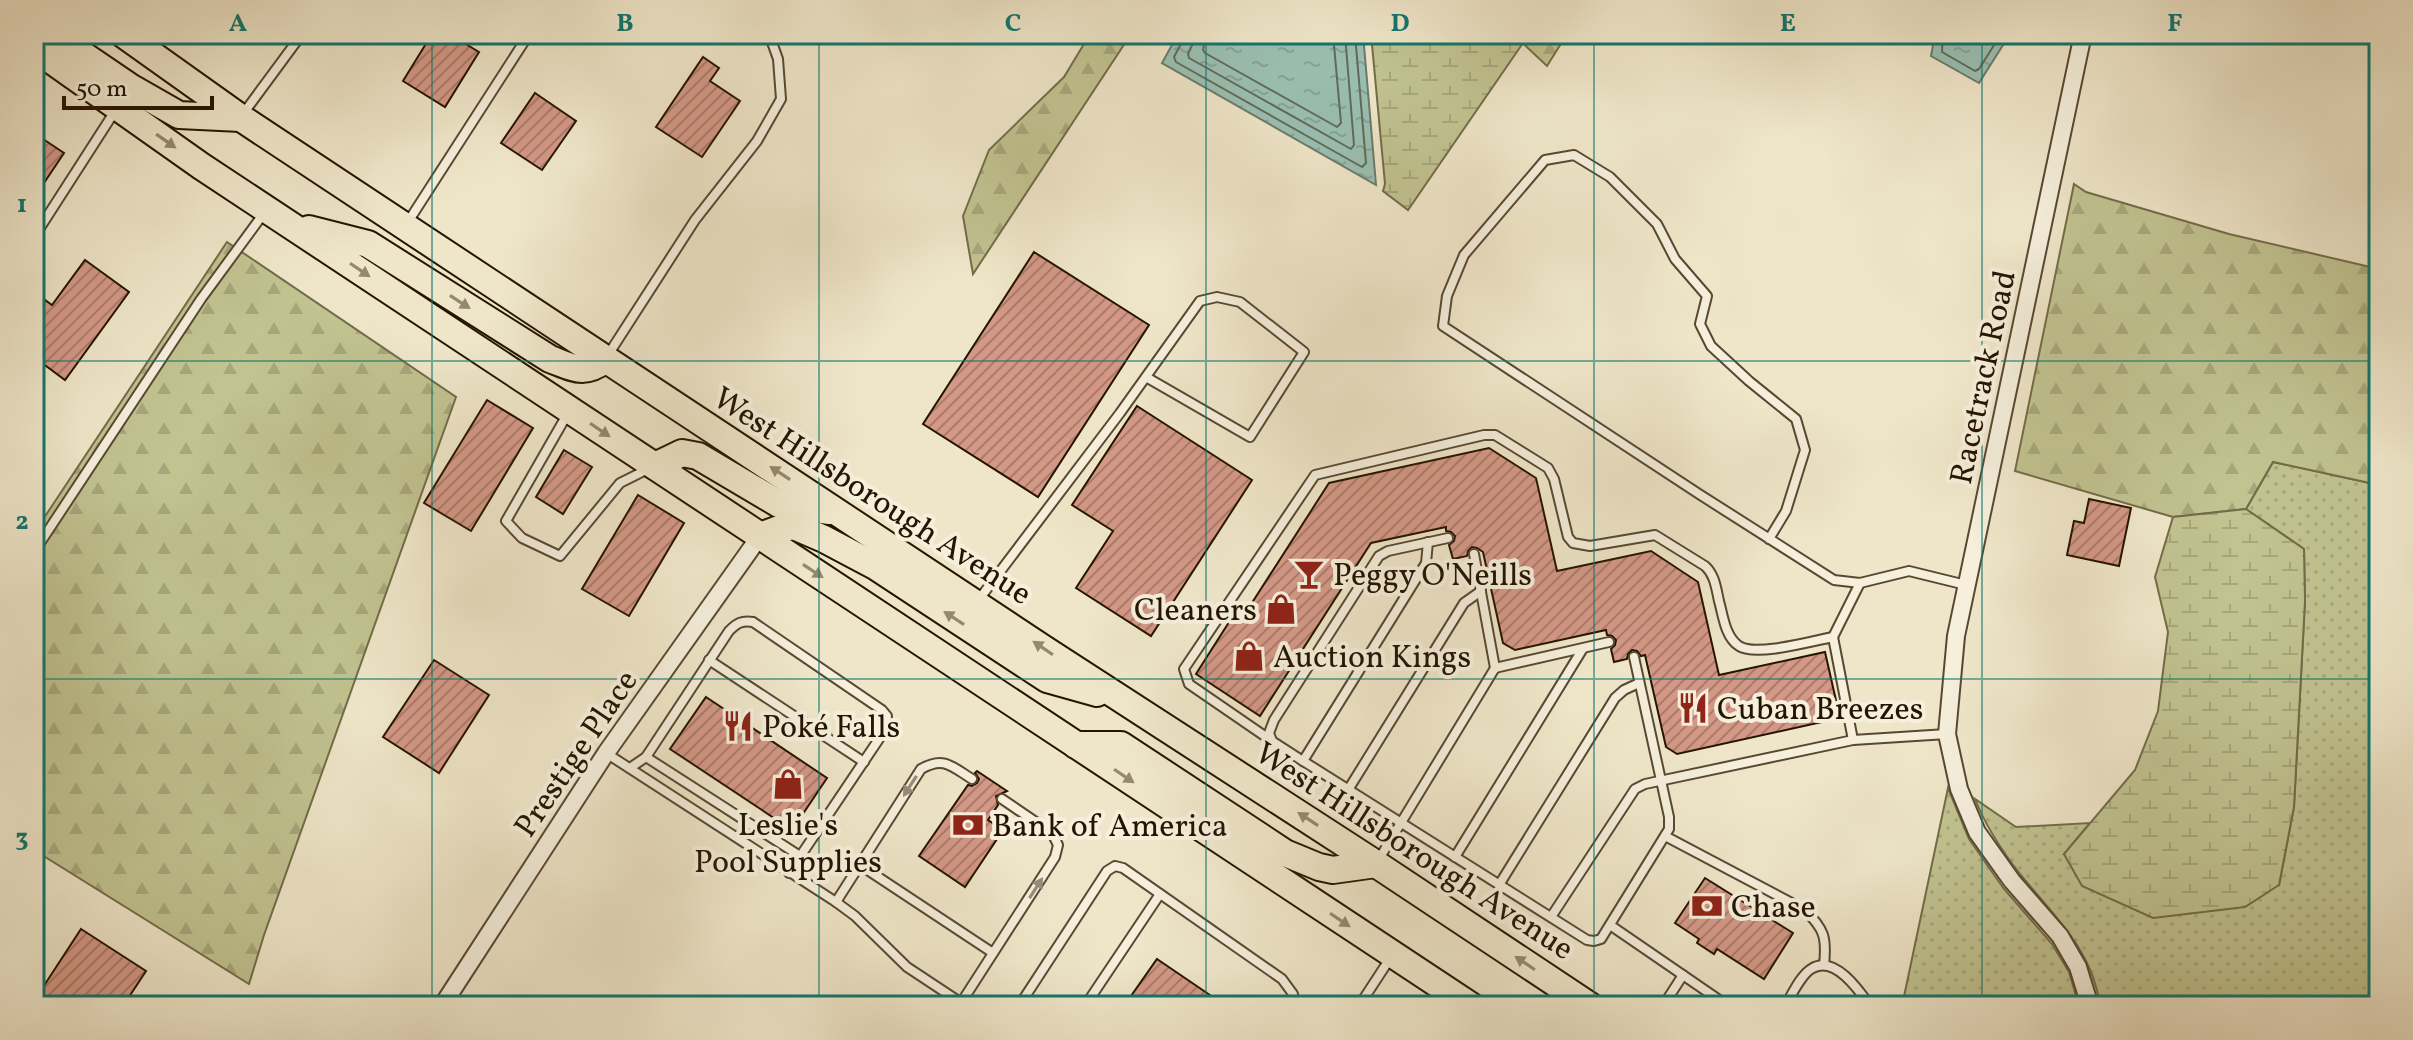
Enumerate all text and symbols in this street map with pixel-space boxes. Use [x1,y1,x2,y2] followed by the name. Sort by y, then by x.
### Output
[229,6,248,42] text: A
[616,6,634,42] text: B
[1005,6,1021,42] text: C
[1390,6,1410,42] text: D
[1780,6,1796,42] text: E
[2167,6,2183,42] text: F
[64,60,212,110] scale bar
[76,73,128,107] text: 50 m
[156,133,177,148] one-way arrow
[17,187,27,223] text: 1
[349,263,370,278] one-way arrow
[1941,267,2029,489] street label: Racetrack Road
[450,295,471,310] one-way arrow
[703,378,1039,617] street label: West Hillsborough Avenue
[589,422,610,437] one-way arrow
[769,466,790,481] one-way arrow
[15,504,29,540] text: 2
[1333,555,1532,599] place label: Peggy O'Neills
[1292,557,1326,591] bar icon: Peggy O'Neills
[803,563,824,578] one-way arrow
[1134,590,1257,634] place label: Cleaners
[1264,592,1298,626] shop icon: Cleaners
[944,610,965,625] one-way arrow
[1273,637,1471,681] place label: Auction Kings
[1232,639,1266,673] shop icon: Auction Kings
[1032,641,1053,656] one-way arrow
[505,662,650,847] street label: Prestige Place
[1717,689,1923,733] place label: Cuban Breezes
[1676,691,1710,725] restaurant icon: Cuban Breezes
[762,707,900,751] place label: Poké Falls
[721,709,755,743] restaurant icon: Poké Falls
[1245,733,1581,972] street label: West Hillsborough Avenue
[771,767,805,801] shop icon: Leslie's Pool Supplies
[1113,768,1134,783] one-way arrow
[902,776,917,797] one-way arrow
[694,805,882,886] place label: Leslie's Pool Supplies
[992,806,1228,850] place label: Bank of America
[951,808,985,842] bank icon: Bank of America
[1297,813,1319,827] one-way arrow
[15,821,29,857] text: 3
[1028,877,1043,898] one-way arrow
[1731,887,1816,931] place label: Chase
[1690,889,1724,923] bank icon: Chase
[1330,912,1351,927] one-way arrow
[1514,956,1536,970] one-way arrow

